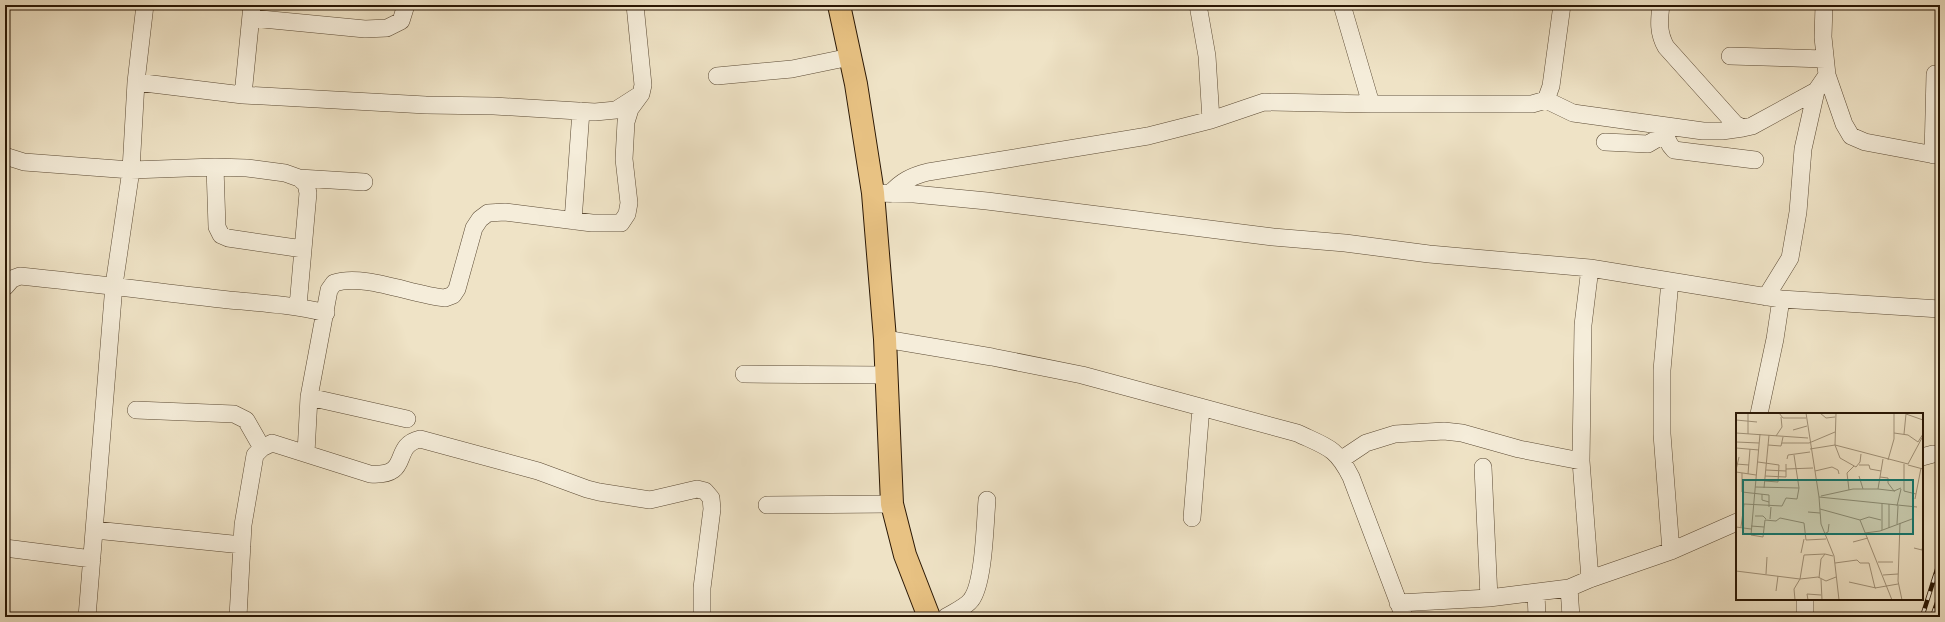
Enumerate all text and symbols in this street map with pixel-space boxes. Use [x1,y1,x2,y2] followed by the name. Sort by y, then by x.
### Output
[1736,413,1923,600] inset map

